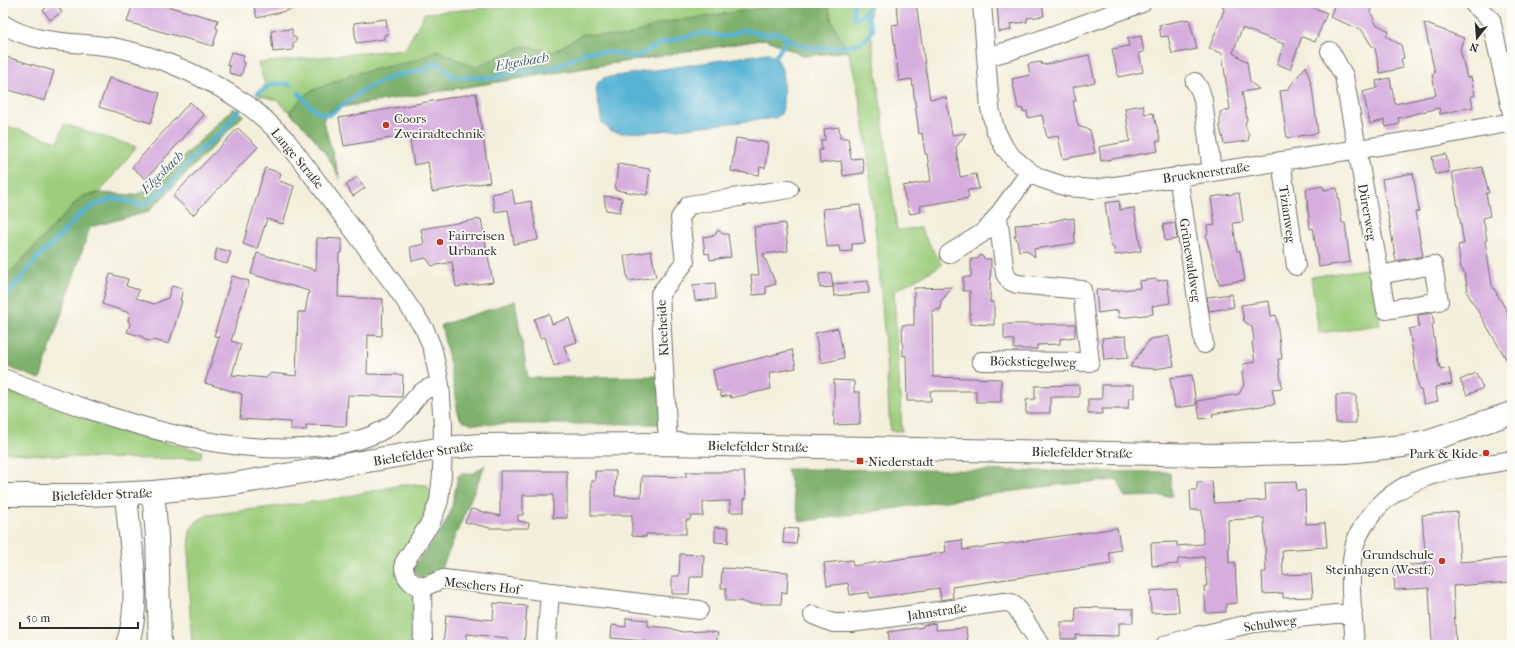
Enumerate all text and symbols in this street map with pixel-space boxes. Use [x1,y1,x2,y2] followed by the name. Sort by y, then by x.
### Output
[1457,18,1497,58] north arrow
[1468,39,1480,55] text: N
[493,48,550,75] water label: Elgesbach
[394,111,483,141] place label: Coors Zweiradtechnik
[381,120,391,130] marker: Coors Zweiradtechnik
[268,125,328,192] street label: Lange Straße
[136,147,188,198] water label: Elgesbach
[1162,159,1251,186] street label: Brucknerstraße
[1355,182,1380,243] street label: Dürerweg
[1276,184,1299,245] street label: Tizianweg
[1176,217,1205,304] street label: Grünewaldweg
[448,228,505,258] place label: Fairreisen Urbanek
[435,237,445,247] marker: Fairreisen Urbanek
[653,299,671,357] street label: Kleeheide
[990,353,1077,370] street label: Böckstiegelweg
[372,438,475,469] street label: Bielefelder Straße
[707,438,809,455] street label: Bielefelder Straße
[1031,444,1133,461] street label: Bielefelder Straße
[1409,446,1479,461] place label: Park & Ride
[1481,448,1491,458] marker: Park & Ride
[868,454,934,469] place label: Niederstadt
[855,456,865,466] marker: Niederstadt
[51,485,153,504] street label: Bielefelder Straße
[1325,547,1435,577] place label: Grundschule Steinhagen (Westf.)
[1437,556,1447,566] marker: Grundschule Steinhagen (Westf.)
[443,574,523,597] street label: Meschers Hof
[905,600,968,623] street label: Jahnstraße
[20,604,138,630] scale bar
[26,611,50,625] text: 50 m
[1243,612,1298,635] street label: Schulweg

